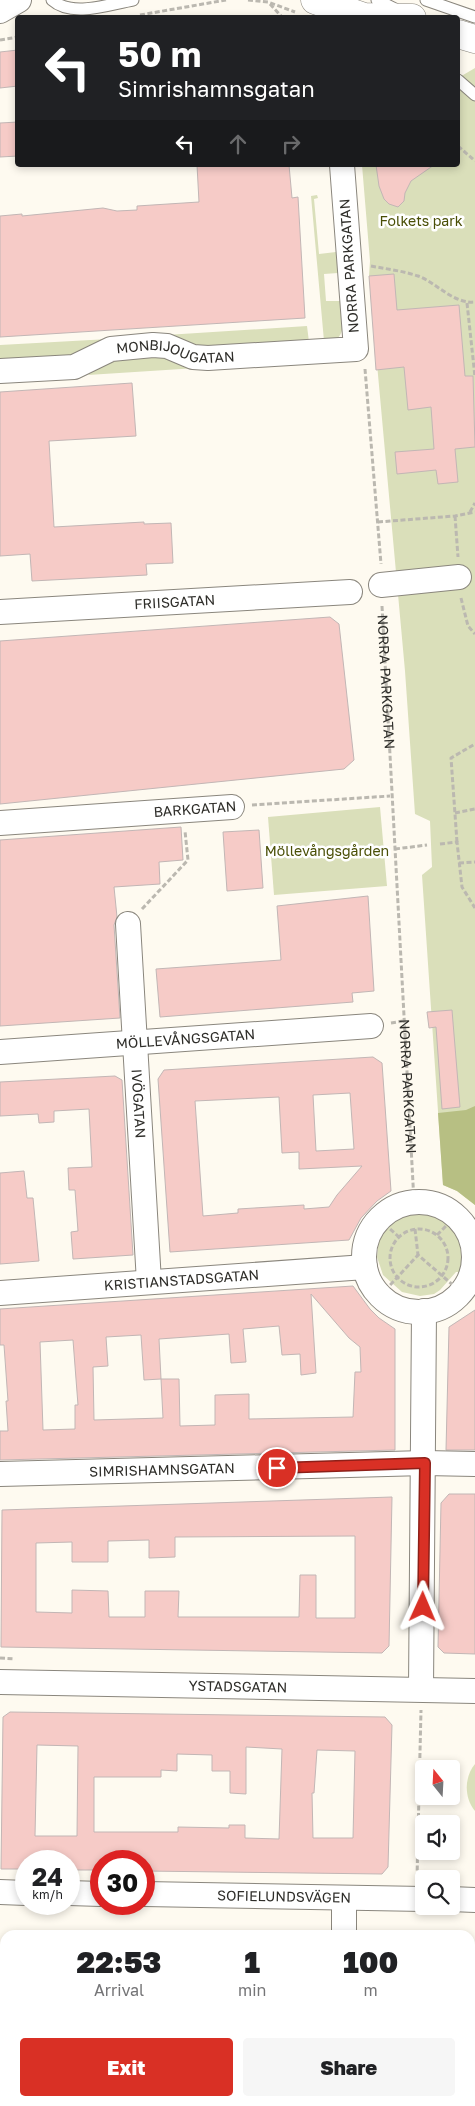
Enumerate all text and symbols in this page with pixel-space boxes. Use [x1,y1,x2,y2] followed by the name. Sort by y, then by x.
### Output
[118,33,201,75] text: 50 m
[35,35,100,100] icon: left
[118,75,315,102] text: Simrishamnsgatan
[171,130,199,158] icon: left
[224,130,252,158] icon: ahead
[277,130,305,158] icon: right
[335,198,362,334] street label: NORRA PARKGATAN
[379,212,463,229] park label: Folkets park
[116,336,235,366] street label: MONBIJOUGATAN
[134,591,216,612] street label: FRIISGATAN
[374,614,399,750] street label: NORRA PARKGATAN
[153,797,237,820] street label: BARKGATAN
[265,842,389,859] park label: Möllevångsgården
[396,1019,420,1154] street label: NORRA PARKGATAN
[115,1025,256,1052] street label: MÖLLEVÅNGSGATAN
[129,1069,150,1139] street label: IVÖGATAN
[103,1266,260,1294] street label: KRISTIANSTADSGATAN
[256,1447,298,1489] pin
[263,1454,291,1482] icon: arrive
[89,1459,235,1480] street label: SIMRISHAMNSGATAN
[396,1580,448,1632] position arrow
[188,1677,287,1695] street label: YSTADSGATAN
[415,1760,460,1805] north arrow
[415,1760,460,1915] map controls
[415,1815,460,1860] button: sound
[90,1850,155,1915] speed limit sign: 30
[32,1861,63,1892] text: 24
[415,1870,460,1915] button: search
[217,1886,351,1906] street label: SOFIELUNDSVÄGEN
[32,1887,63,1902] text: km/h
[77,1944,161,1980] text: 22:53
[244,1944,260,1980] text: 1
[343,1944,398,1980] text: 100
[94,1980,144,2000] text: Arrival
[238,1980,266,2000] text: min
[364,1980,378,2000] text: m
[20,2038,233,2096] button: Exit
[243,2038,455,2096] button: Share

